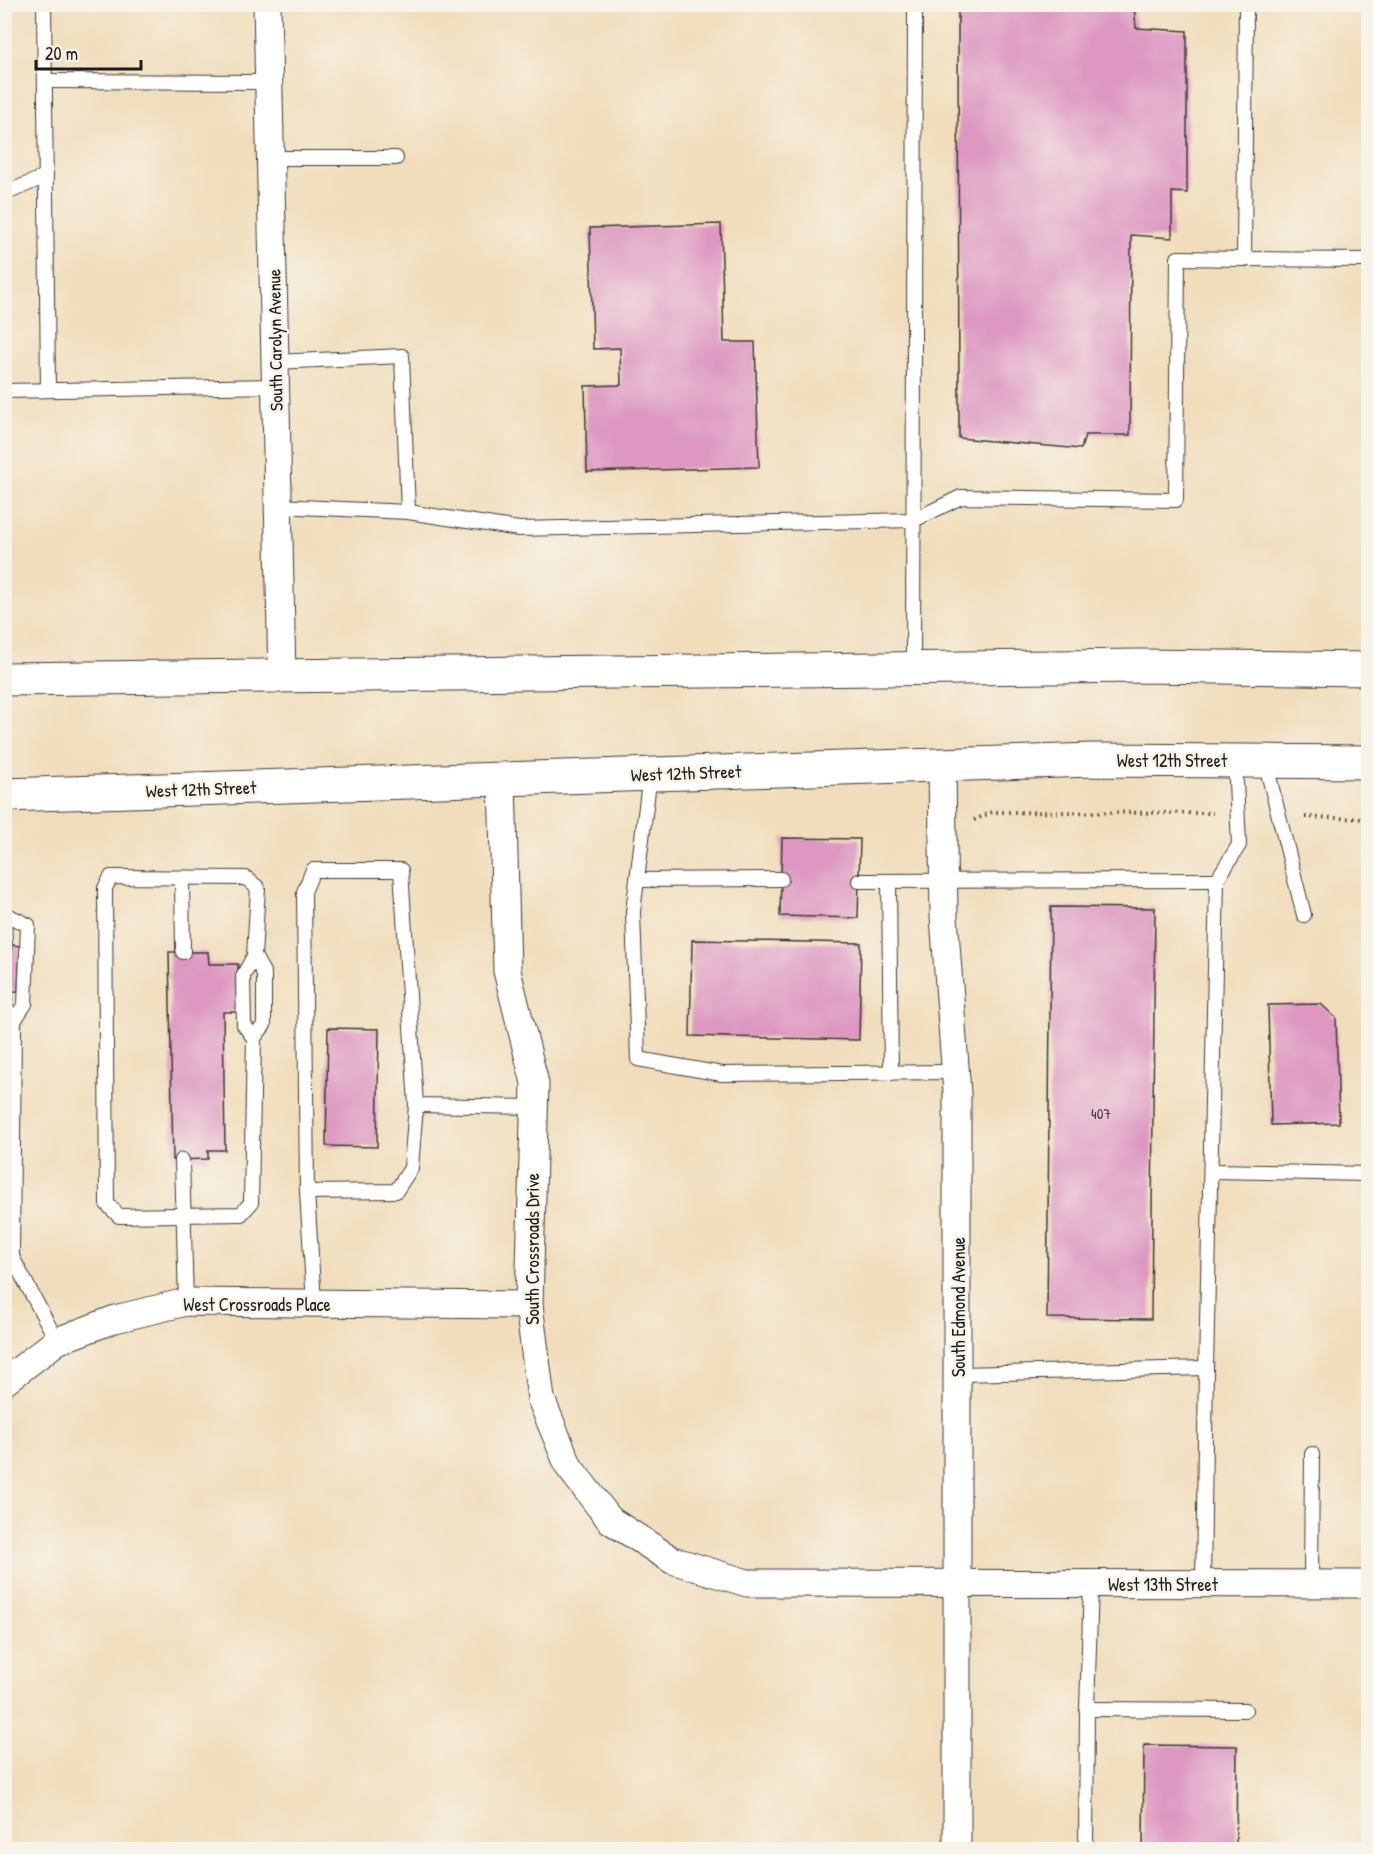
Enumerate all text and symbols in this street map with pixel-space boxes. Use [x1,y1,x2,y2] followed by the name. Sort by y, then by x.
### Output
[36,33,141,71] scale bar
[45,41,78,66] text: 20 m
[261,269,289,411] street label: South Carolyn Avenue
[1117,748,1228,773] street label: West 12th Street
[630,759,742,787] street label: West 12th Street
[145,775,257,803] street label: West 12th Street
[1091,1103,1111,1124] house number: 407
[520,1173,545,1325] street label: South Crossroads Drive
[946,1237,971,1377] street label: South Edmond Avenue
[183,1292,331,1317] street label: West Crossroads Place
[1108,1572,1219,1597] street label: West 13th Street

